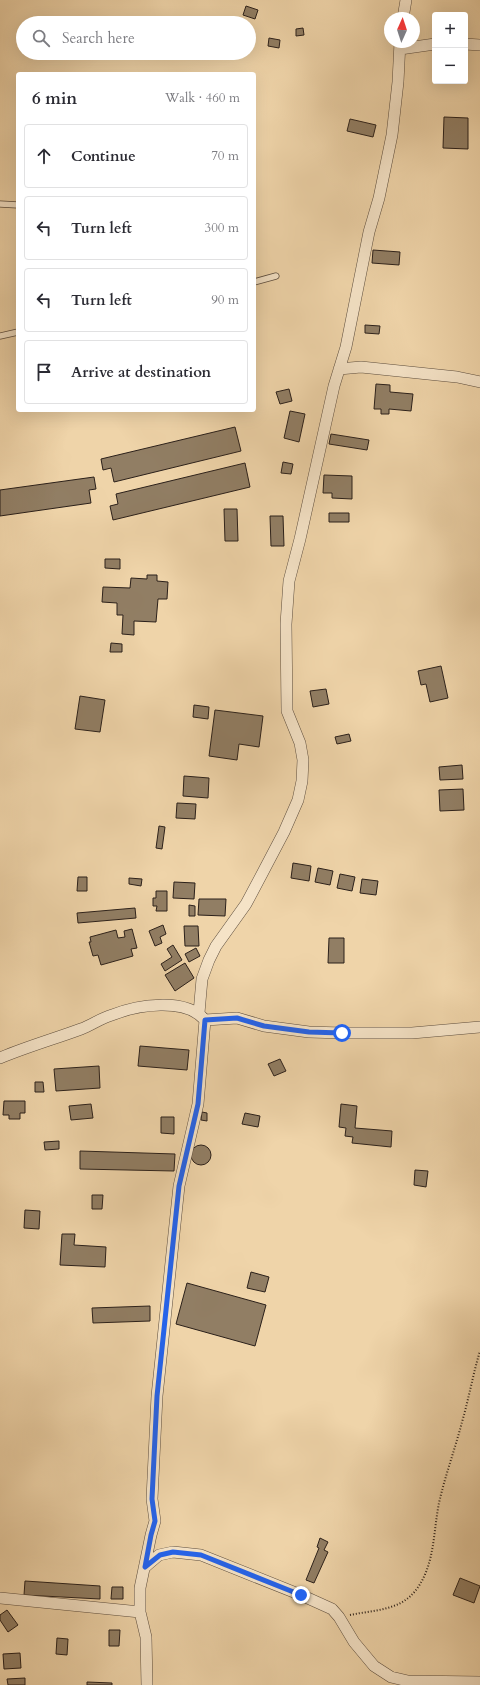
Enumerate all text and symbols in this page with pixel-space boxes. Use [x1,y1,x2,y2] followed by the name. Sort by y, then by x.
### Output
[384,12,420,48] north arrow
[432,12,468,84] map controls
[432,12,468,48] button: +
[16,16,256,60] search box
[30,27,52,49] icon: search
[62,28,135,48] text: Search here
[432,48,468,84] button: −
[32,87,77,110] text: 6 min
[165,89,240,107] text: Walk · 460 m
[33,145,55,167] icon: ahead
[71,146,136,166] text: Continue
[211,147,239,165] text: 70 m
[33,217,55,239] icon: left
[71,218,132,238] text: Turn left
[205,219,239,237] text: 300 m
[33,289,55,311] icon: left
[71,290,132,310] text: Turn left
[211,291,239,309] text: 90 m
[33,361,55,383] icon: arrive
[71,362,211,382] text: Arrive at destination
[333,1024,351,1042] route start
[292,1586,310,1604] route end

